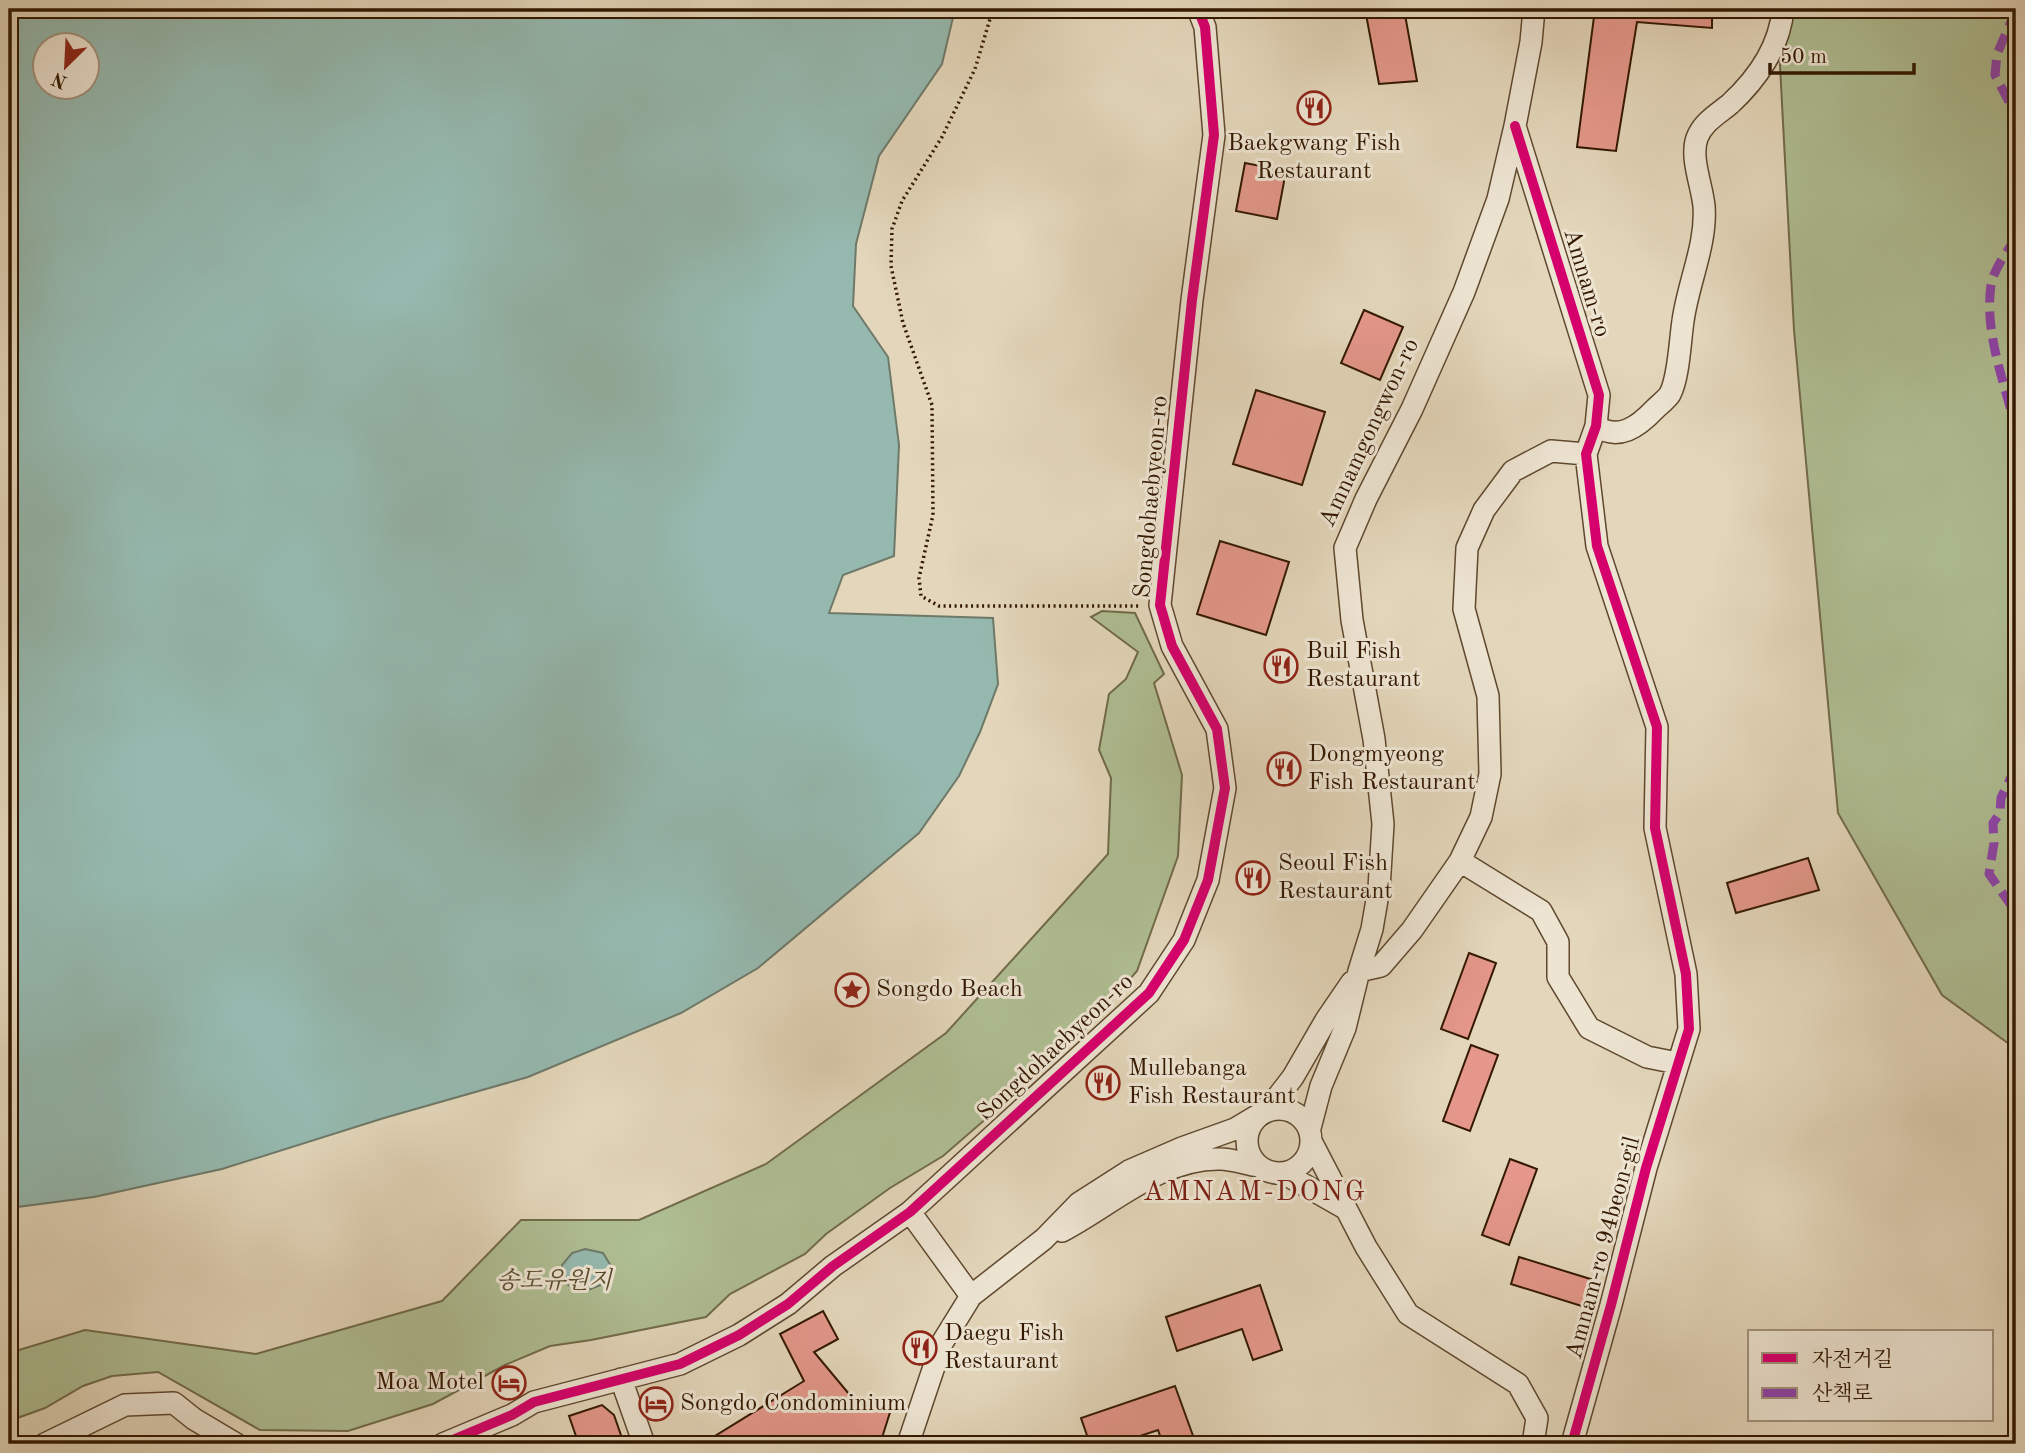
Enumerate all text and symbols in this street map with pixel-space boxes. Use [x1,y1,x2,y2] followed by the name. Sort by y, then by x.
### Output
[32,32,102,102] north arrow
[1770,32,1913,76] scale bar
[1780,47,1827,68] text: 50 m
[49,67,71,91] text: N
[1295,89,1333,127] restaurant icon: Baekgwang Fish Restaurant
[1227,132,1401,184] place label: Baekgwang Fish Restaurant
[1558,226,1614,340] street label: Amnam-ro
[1316,335,1424,531] street label: Amnamgongwon-ro
[1131,395,1173,599] street label: Songdohaebyeon-ro
[1306,640,1421,692] place label: Buil Fish Restaurant
[1262,647,1300,685] restaurant icon: Buil Fish Restaurant
[1308,743,1476,795] place label: Dongmyeong Fish Restaurant
[1265,750,1303,788] restaurant icon: Dongmyeong Fish Restaurant
[1278,852,1393,904] place label: Seoul Fish Restaurant
[1234,859,1272,897] restaurant icon: Seoul Fish Restaurant
[973,970,1139,1126] street label: Songdohaebyeon-ro
[833,971,871,1009] place icon: Songdo Beach
[876,978,1023,1002] place label: Songdo Beach
[1128,1057,1296,1109] place label: Mullebanga Fish Restaurant
[1084,1064,1122,1102] restaurant icon: Mullebanga Fish Restaurant
[1563,1134,1645,1362] street label: Amnam-ro 94beon-gil
[1143,1179,1367,1207] district label: AMNAM-DONG
[496,1267,614,1294] park label: 송도유원지
[944,1322,1064,1374] place label: Daegu Fish Restaurant
[901,1329,939,1367] restaurant icon: Daegu Fish Restaurant
[1748,1330,1994,1422] legend
[1812,1348,1893,1371] text: 자전거길
[490,1364,528,1402] hotel icon: Moa Motel
[375,1371,484,1395] place label: Moa Motel
[1812,1382,1873,1405] text: 산책로
[637,1385,675,1423] hotel icon: Songdo Condominium
[680,1392,906,1416] place label: Songdo Condominium

